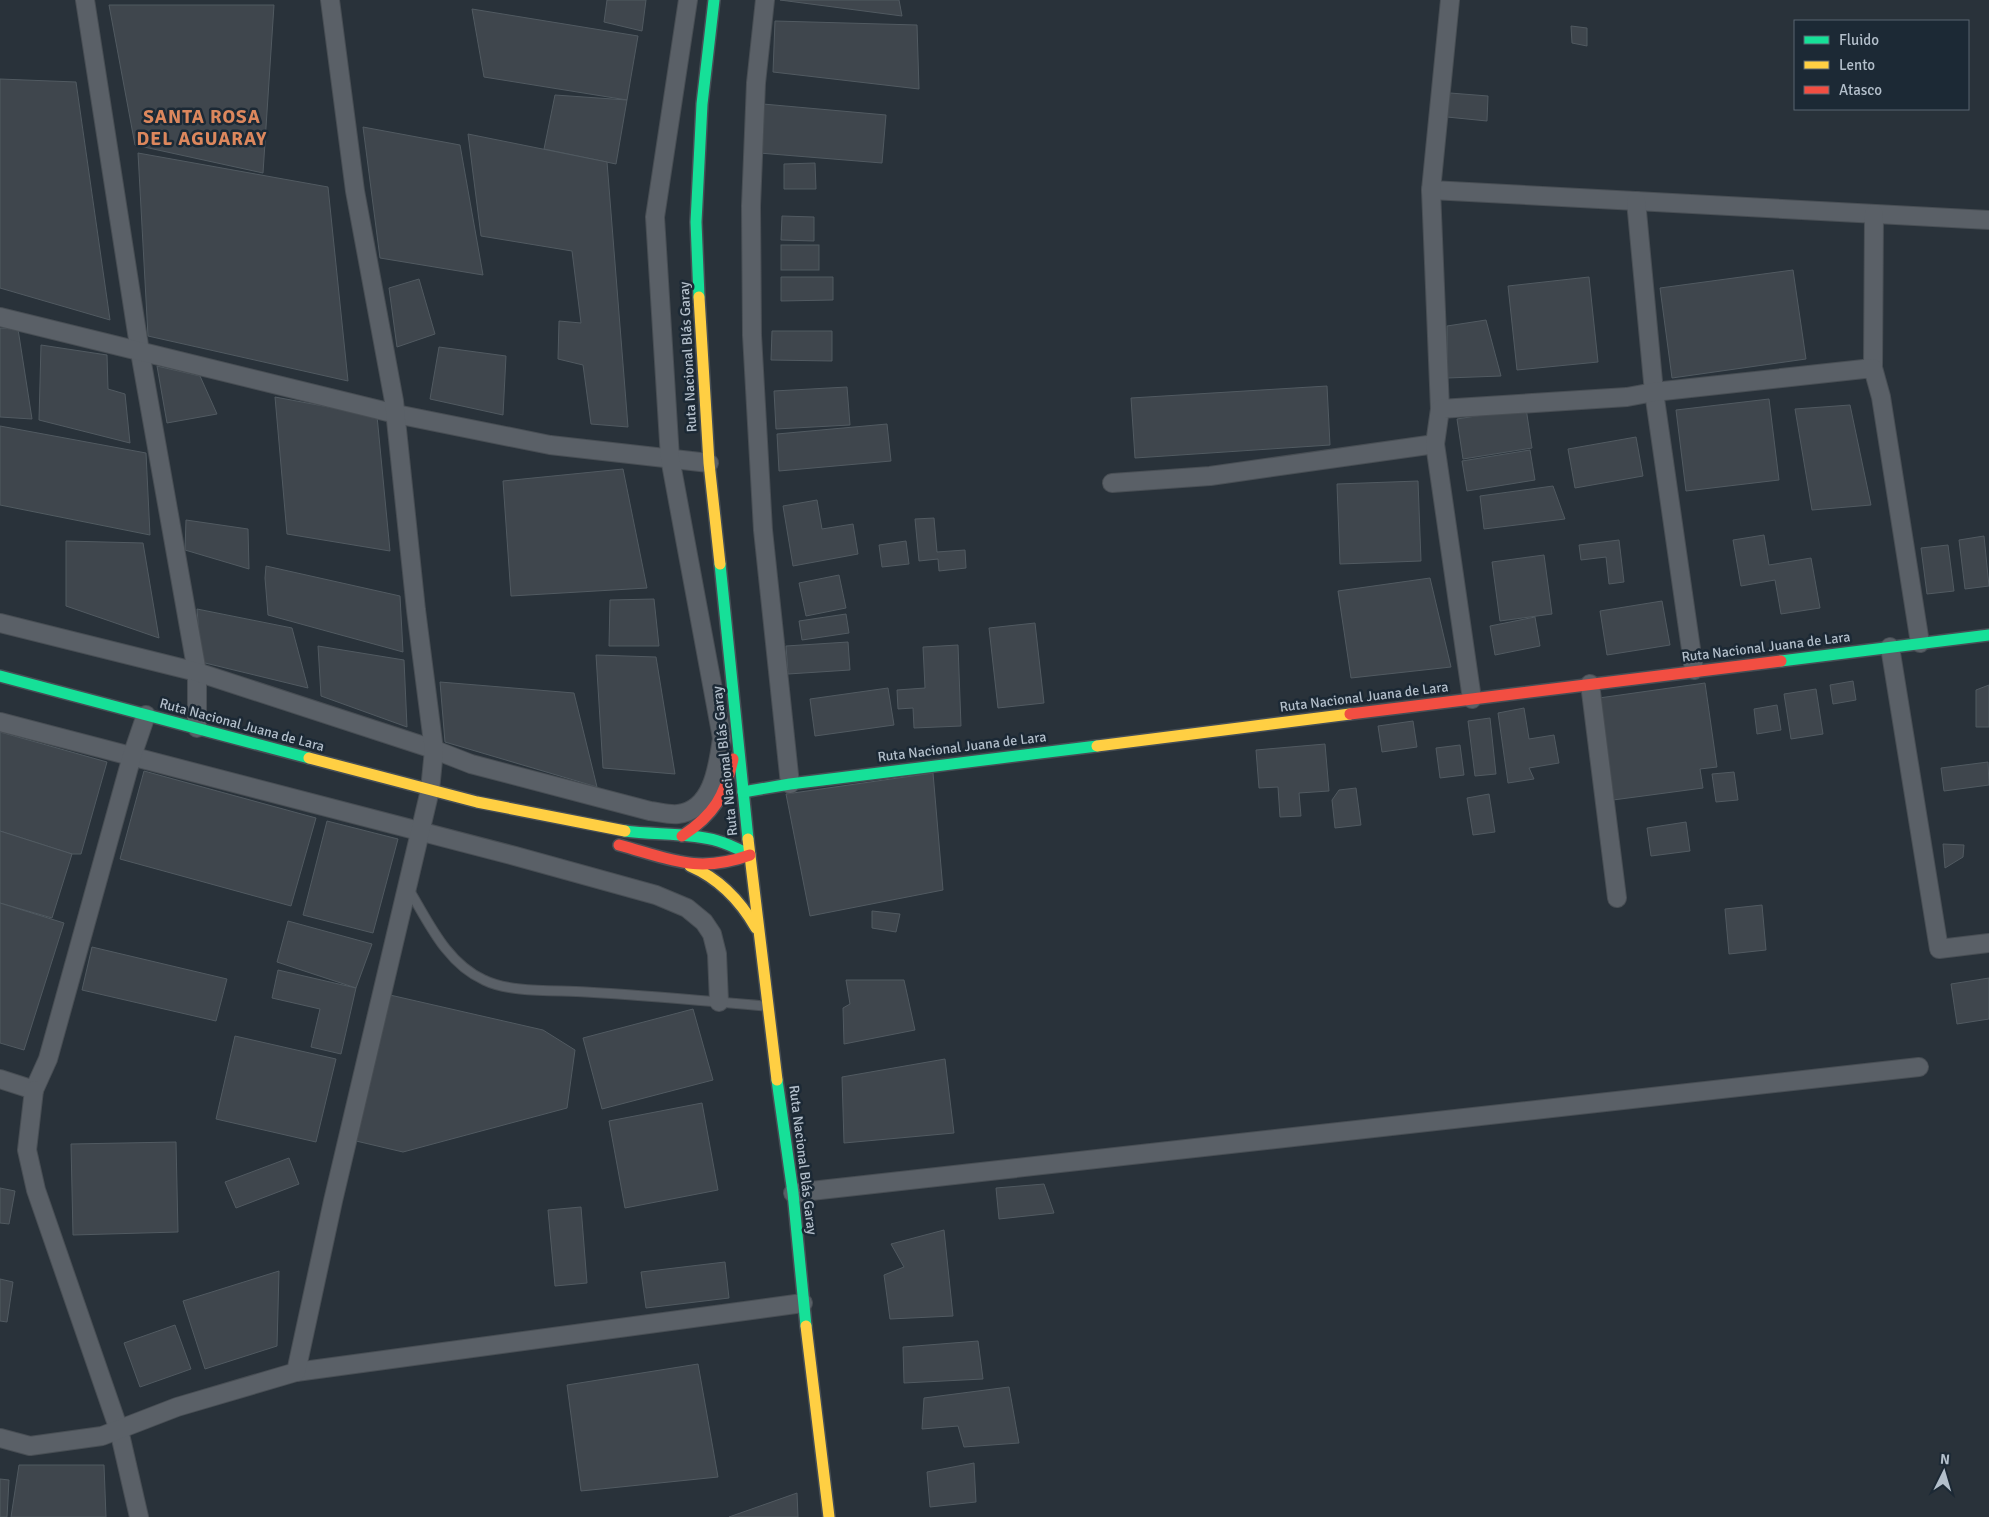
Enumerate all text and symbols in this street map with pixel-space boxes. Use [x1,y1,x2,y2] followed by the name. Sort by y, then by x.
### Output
[1794,20,1969,110] legend
[1839,31,1879,49] text: Fluido
[1839,56,1875,74] text: Lento
[1839,81,1882,99] text: Atasco
[137,105,267,151] district label: SANTA ROSA DEL AGUARAY
[676,281,700,433] street label: Ruta Nacional Blás Garay
[1681,628,1851,666] street label: Ruta Nacional Juana de Lara
[1279,678,1449,716] street label: Ruta Nacional Juana de Lara
[709,685,741,837] street label: Ruta Nacional Blás Garay
[158,695,326,755] street label: Ruta Nacional Juana de Lara
[877,728,1047,766] street label: Ruta Nacional Juana de Lara
[785,1084,821,1236] street label: Ruta Nacional Blás Garay
[1919,1447,1969,1497] north arrow
[1939,1451,1951,1468] text: N

